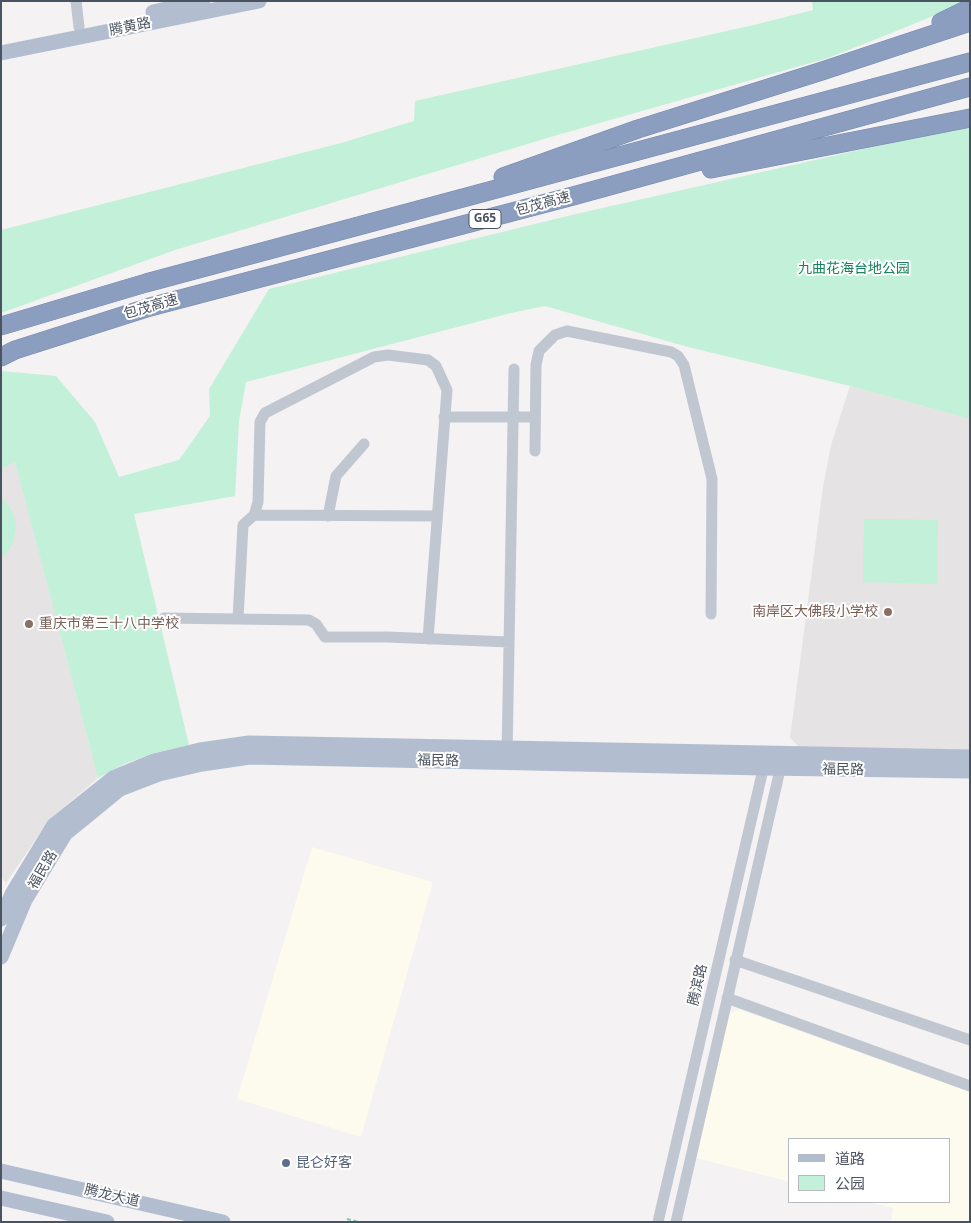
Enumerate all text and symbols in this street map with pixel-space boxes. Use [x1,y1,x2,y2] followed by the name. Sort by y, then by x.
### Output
[108,15,152,39] street label: 腾黄路
[514,189,572,219] street label: 包茂高速
[469,210,501,228] road number: G65
[798,261,910,277] park label: 九曲花海台地公园
[122,291,180,323] street label: 包茂高速
[752,604,878,620] place label: 南岸区大佛段小学校
[882,606,894,618] marker: 南岸区大佛段小学校
[39,616,179,632] place label: 重庆市第三十八中学校
[23,618,35,630] marker: 重庆市第三十八中学校
[417,752,459,770] street label: 福民路
[822,761,864,779] street label: 福民路
[25,848,61,892] street label: 福民路
[685,963,711,1007] street label: 腾滨路
[788,1138,951,1203] legend
[835,1148,865,1168] text: 道路
[296,1155,352,1171] place label: 昆仑好客
[280,1157,292,1169] marker: 昆仑好客
[835,1173,865,1193] text: 公园
[83,1182,141,1210] street label: 腾龙大道

